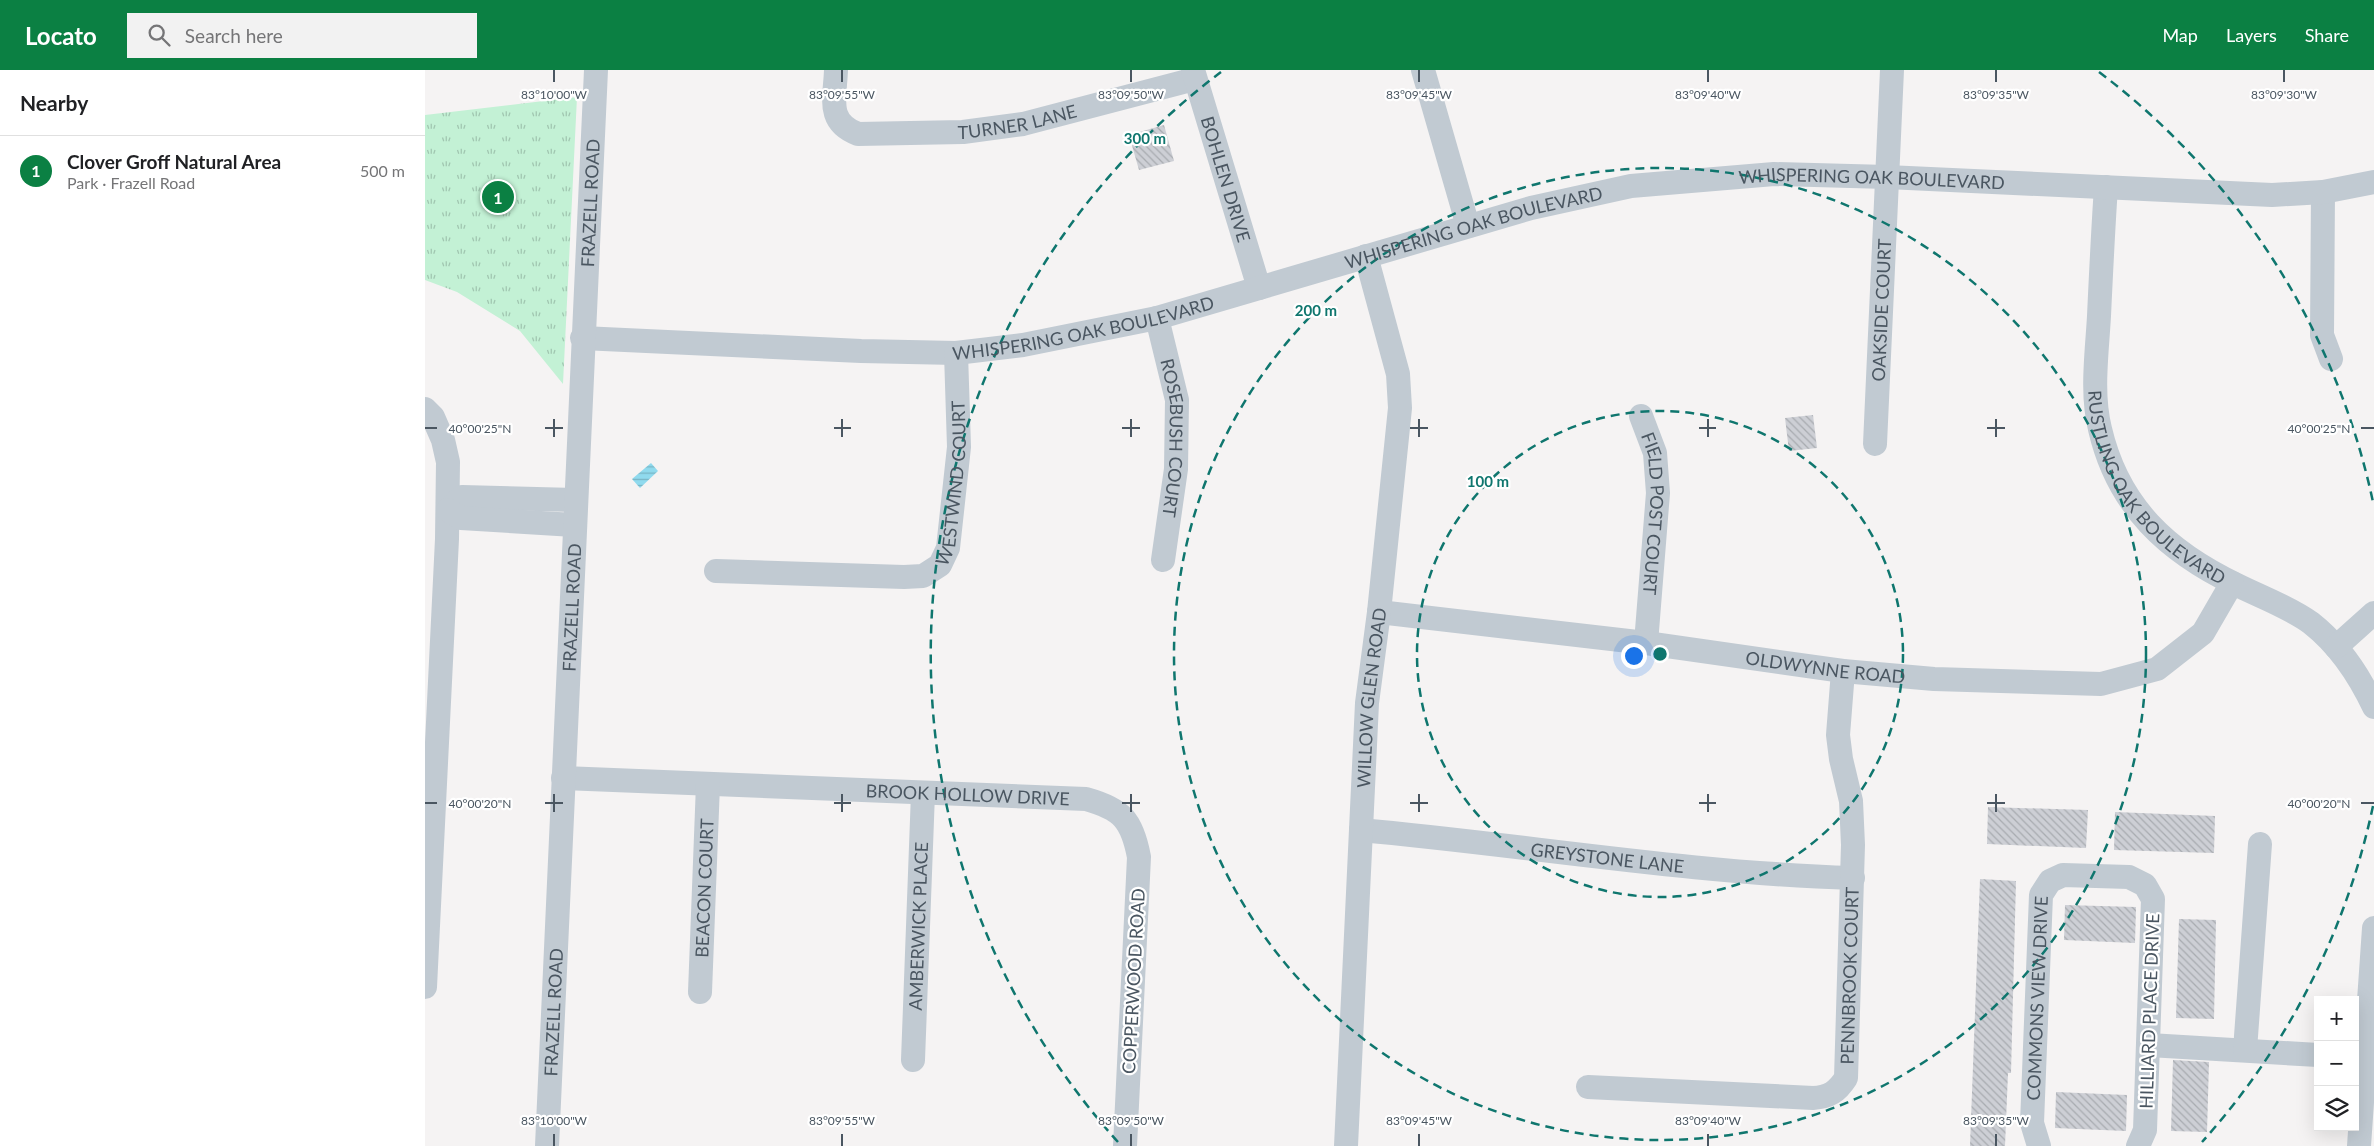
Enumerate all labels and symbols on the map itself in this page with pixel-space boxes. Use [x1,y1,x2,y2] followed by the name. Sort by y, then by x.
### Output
[521,87,588,102] text: 83°10'00"W
[809,87,876,102] text: 83°09'55"W
[1098,87,1165,102] text: 83°09'50"W
[1386,87,1453,102] text: 83°09'45"W
[1675,87,1742,102] text: 83°09'40"W
[1963,87,2030,102] text: 83°09'35"W
[2251,87,2318,102] text: 83°09'30"W
[957,99,1079,143] street label: TURNER LANE
[1197,113,1255,245] street label: BOHLEN DRIVE
[1124,129,1166,147] text: 300 m
[576,138,604,268] street label: FRAZELL ROAD
[1738,163,2005,193] street label: WHISPERING OAK BOULEVARD
[482,178,514,216] pin: 1
[1342,182,1605,273] street label: WHISPERING OAK BOULEVARD
[1867,238,1895,382] street label: OAKSIDE COURT
[951,291,1216,364] street label: WHISPERING OAK BOULEVARD
[1295,301,1337,319] text: 200 m
[1156,356,1189,519] street label: ROSEBUSH COURT
[2084,390,2230,589] street label: RUSTLING OAK BOULEVARD
[930,400,970,569] street label: WESTWIND COURT
[449,421,511,436] text: 40°00'25"N
[2288,421,2350,436] text: 40°00'25"N
[1637,429,1669,596] street label: FIELD POST COURT
[1467,472,1509,490] text: 100 m
[558,543,585,672] street label: FRAZELL ROAD
[1352,606,1390,788] street label: WILLOW GLEN ROAD
[1621,643,1647,669] your location
[1651,645,1669,663] centre of rings
[1744,646,1906,687] street label: OLDWYNNE ROAD
[865,779,1070,809] street label: BROOK HOLLOW DRIVE
[449,796,511,811] text: 40°00'20"N
[2288,796,2350,811] text: 40°00'20"N
[690,818,718,958] street label: BEACON COURT
[1529,838,1685,877] street label: GREYSTONE LANE
[904,841,932,1011] street label: AMBERWICK PLACE
[1835,886,1863,1065] street label: PENNBROOK COURT
[1117,888,1149,1074] street label: COPPERWOOD ROAD
[2022,895,2052,1101] street label: COMMONS VIEW DRIVE
[2135,913,2163,1109] street label: HILLIARD PLACE DRIVE
[539,947,567,1077] street label: FRAZELL ROAD
[521,1113,588,1128] text: 83°10'00"W
[809,1113,876,1128] text: 83°09'55"W
[1098,1113,1165,1128] text: 83°09'50"W
[1386,1113,1453,1128] text: 83°09'45"W
[1675,1113,1742,1128] text: 83°09'40"W
[1963,1113,2030,1128] text: 83°09'35"W

